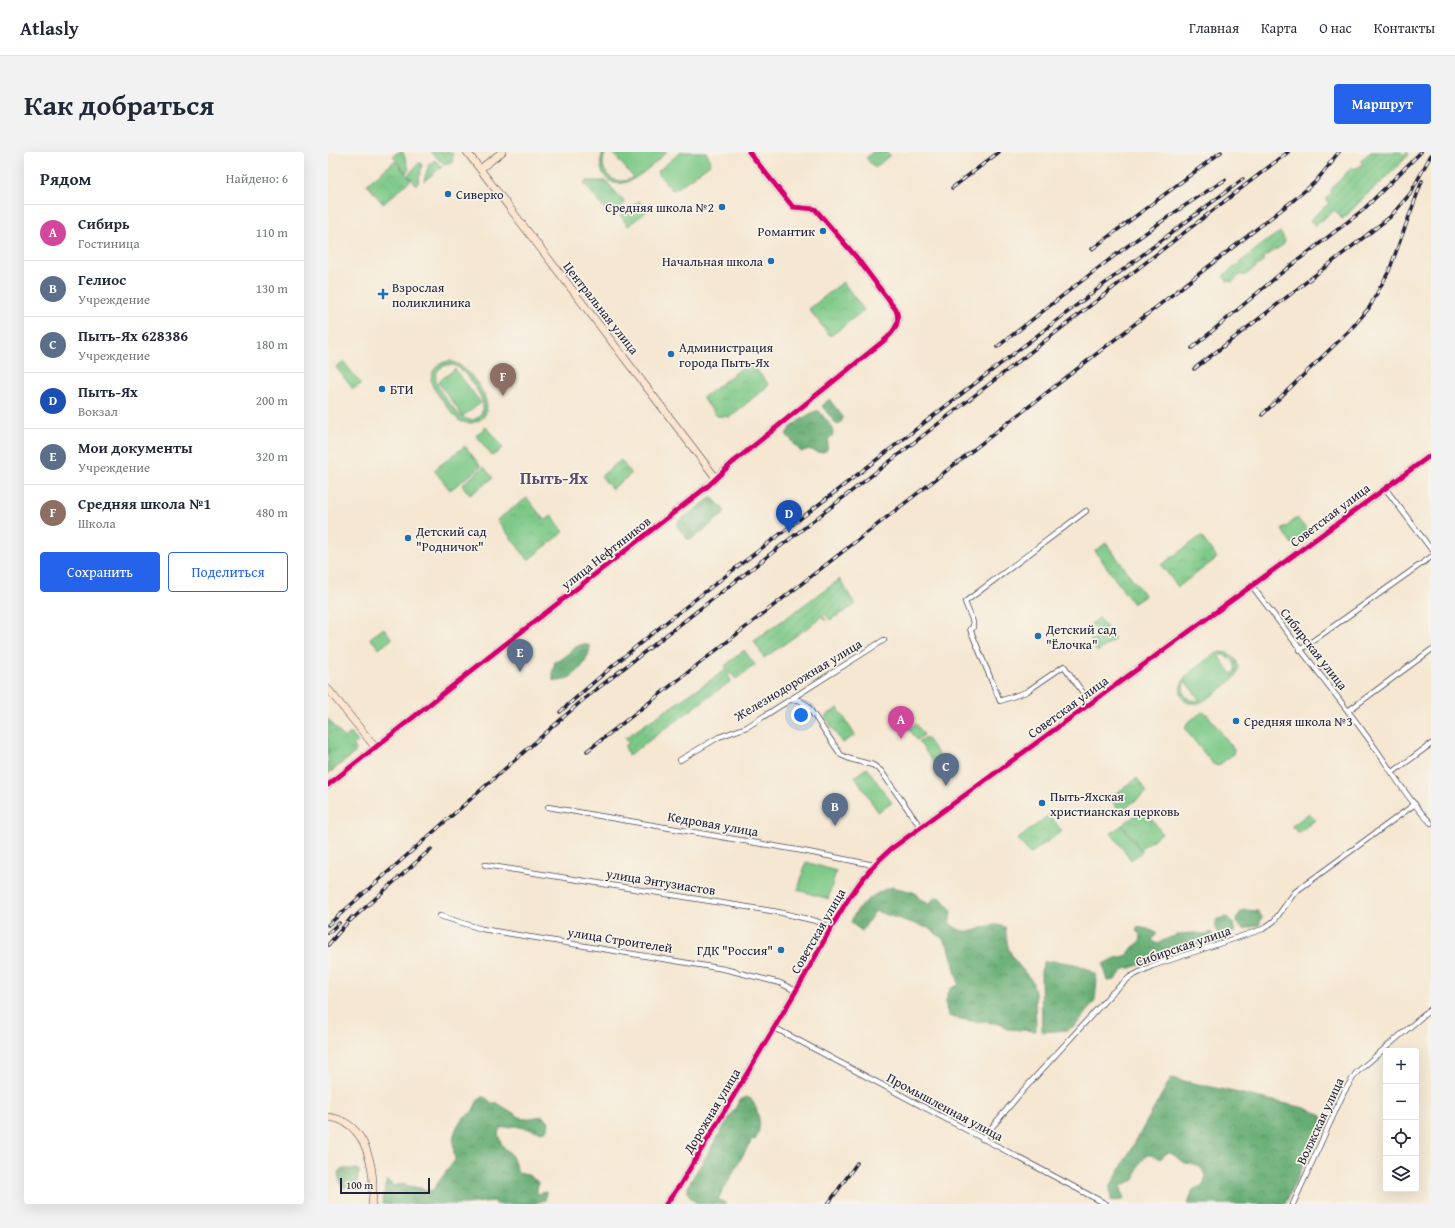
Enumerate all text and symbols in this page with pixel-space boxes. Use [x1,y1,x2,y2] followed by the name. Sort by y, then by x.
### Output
[20,14,79,42] text: Atlasly
[1189,18,1239,38] text: Главная
[1261,18,1297,38] text: Карта
[1319,18,1352,38] text: О нас
[1374,18,1435,38] text: Контакты
[24,84,214,125] text: Как добраться
[1334,84,1431,124] button: Маршрут
[40,166,91,191] text: Рядом
[226,169,288,188] text: Найдено: 6
[456,185,504,204] place label: Сиверко
[443,189,453,199] marker: Сиверко
[605,198,714,217] place label: Средняя школа №2
[717,202,727,212] marker: Средняя школа №2
[78,213,130,234] text: Сибирь
[758,222,815,241] place label: Романтик
[49,223,57,242] text: A
[256,223,288,242] text: 110 m
[818,226,828,236] marker: Романтик
[78,234,140,253] text: Гостиница
[662,252,764,271] place label: Начальная школа
[766,256,776,266] marker: Начальная школа
[559,258,644,359] street label: Центральная улица
[78,269,126,290] text: Гелиос
[392,278,472,312] place label: Взрослая поликлиника
[49,279,57,298] text: B
[256,279,288,298] text: 130 m
[377,288,389,300] marker: Взрослая поликлиника
[78,290,150,309] text: Учреждение
[78,325,188,346] text: Пыть-Ях 628386
[49,335,57,354] text: C
[256,335,288,354] text: 180 m
[679,338,774,372] place label: Администрация города Пыть-Ях
[78,346,150,365] text: Учреждение
[666,349,676,359] marker: Администрация города Пыть-Ях
[490,363,516,396] pin: F
[390,380,414,399] place label: БТИ
[78,381,138,402] text: Пыть-Ях
[377,384,387,394] marker: БТИ
[49,391,57,410] text: D
[256,391,288,410] text: 200 m
[78,402,118,421] text: Вокзал
[78,437,193,458] text: Мои документы
[50,447,56,466] text: E
[256,447,288,466] text: 320 m
[78,458,150,477] text: Учреждение
[520,465,588,490] district label: Пыть-Ях
[1286,478,1375,551] street label: Советская улица
[78,493,211,514] text: Средняя школа №1
[776,500,802,533] pin: D
[50,503,56,522] text: F
[256,503,288,522] text: 480 m
[556,512,655,595] street label: улица Нефтяников
[78,514,116,533] text: Школа
[415,522,487,556] place label: Детский сад "Родничок"
[403,533,413,543] marker: Детский сад "Родничок"
[40,552,160,592] button: Сохранить
[168,552,288,592] button: Поделиться
[1276,604,1353,695] street label: Сибирская улица
[1045,620,1117,654] place label: Детский сад "Ёлочка"
[1033,631,1043,641] marker: Детский сад "Ёлочка"
[730,634,866,726] street label: Железнодорожная улица
[507,639,533,672] pin: E
[1024,671,1113,743] street label: Советская улица
[791,705,811,725] your location
[888,706,914,739] pin: A
[1244,712,1353,731] place label: Средняя школа №3
[1231,716,1241,726] marker: Средняя школа №3
[933,753,959,786] pin: C
[1050,787,1180,821] place label: Пыть-Яхская христианская церковь
[822,793,848,826] pin: B
[1037,798,1047,808] marker: Пыть-Яхская христианская церковь
[666,807,761,841] street label: Кедровая улица
[604,864,717,900] street label: улица Энтузиастов
[786,884,851,977] street label: Советская улица
[1133,921,1234,971] street label: Сибирская улица
[565,922,674,958] street label: улица Строителей
[697,941,773,960] place label: ГДК "Россия"
[776,945,786,955] marker: ГДК "Россия"
[1383,1048,1419,1192] map controls
[1383,1048,1419,1084] button: +
[679,1064,745,1158] street label: Дорожная улица
[883,1068,1007,1146] street label: Промышленная улица
[1292,1074,1349,1168] street label: Волжская улица
[1383,1084,1419,1120] button: −
[1383,1120,1419,1156] button: locate
[1383,1156,1419,1192] button: layers
[340,1176,430,1195] scale bar
[346,1177,373,1193] text: 100 m

